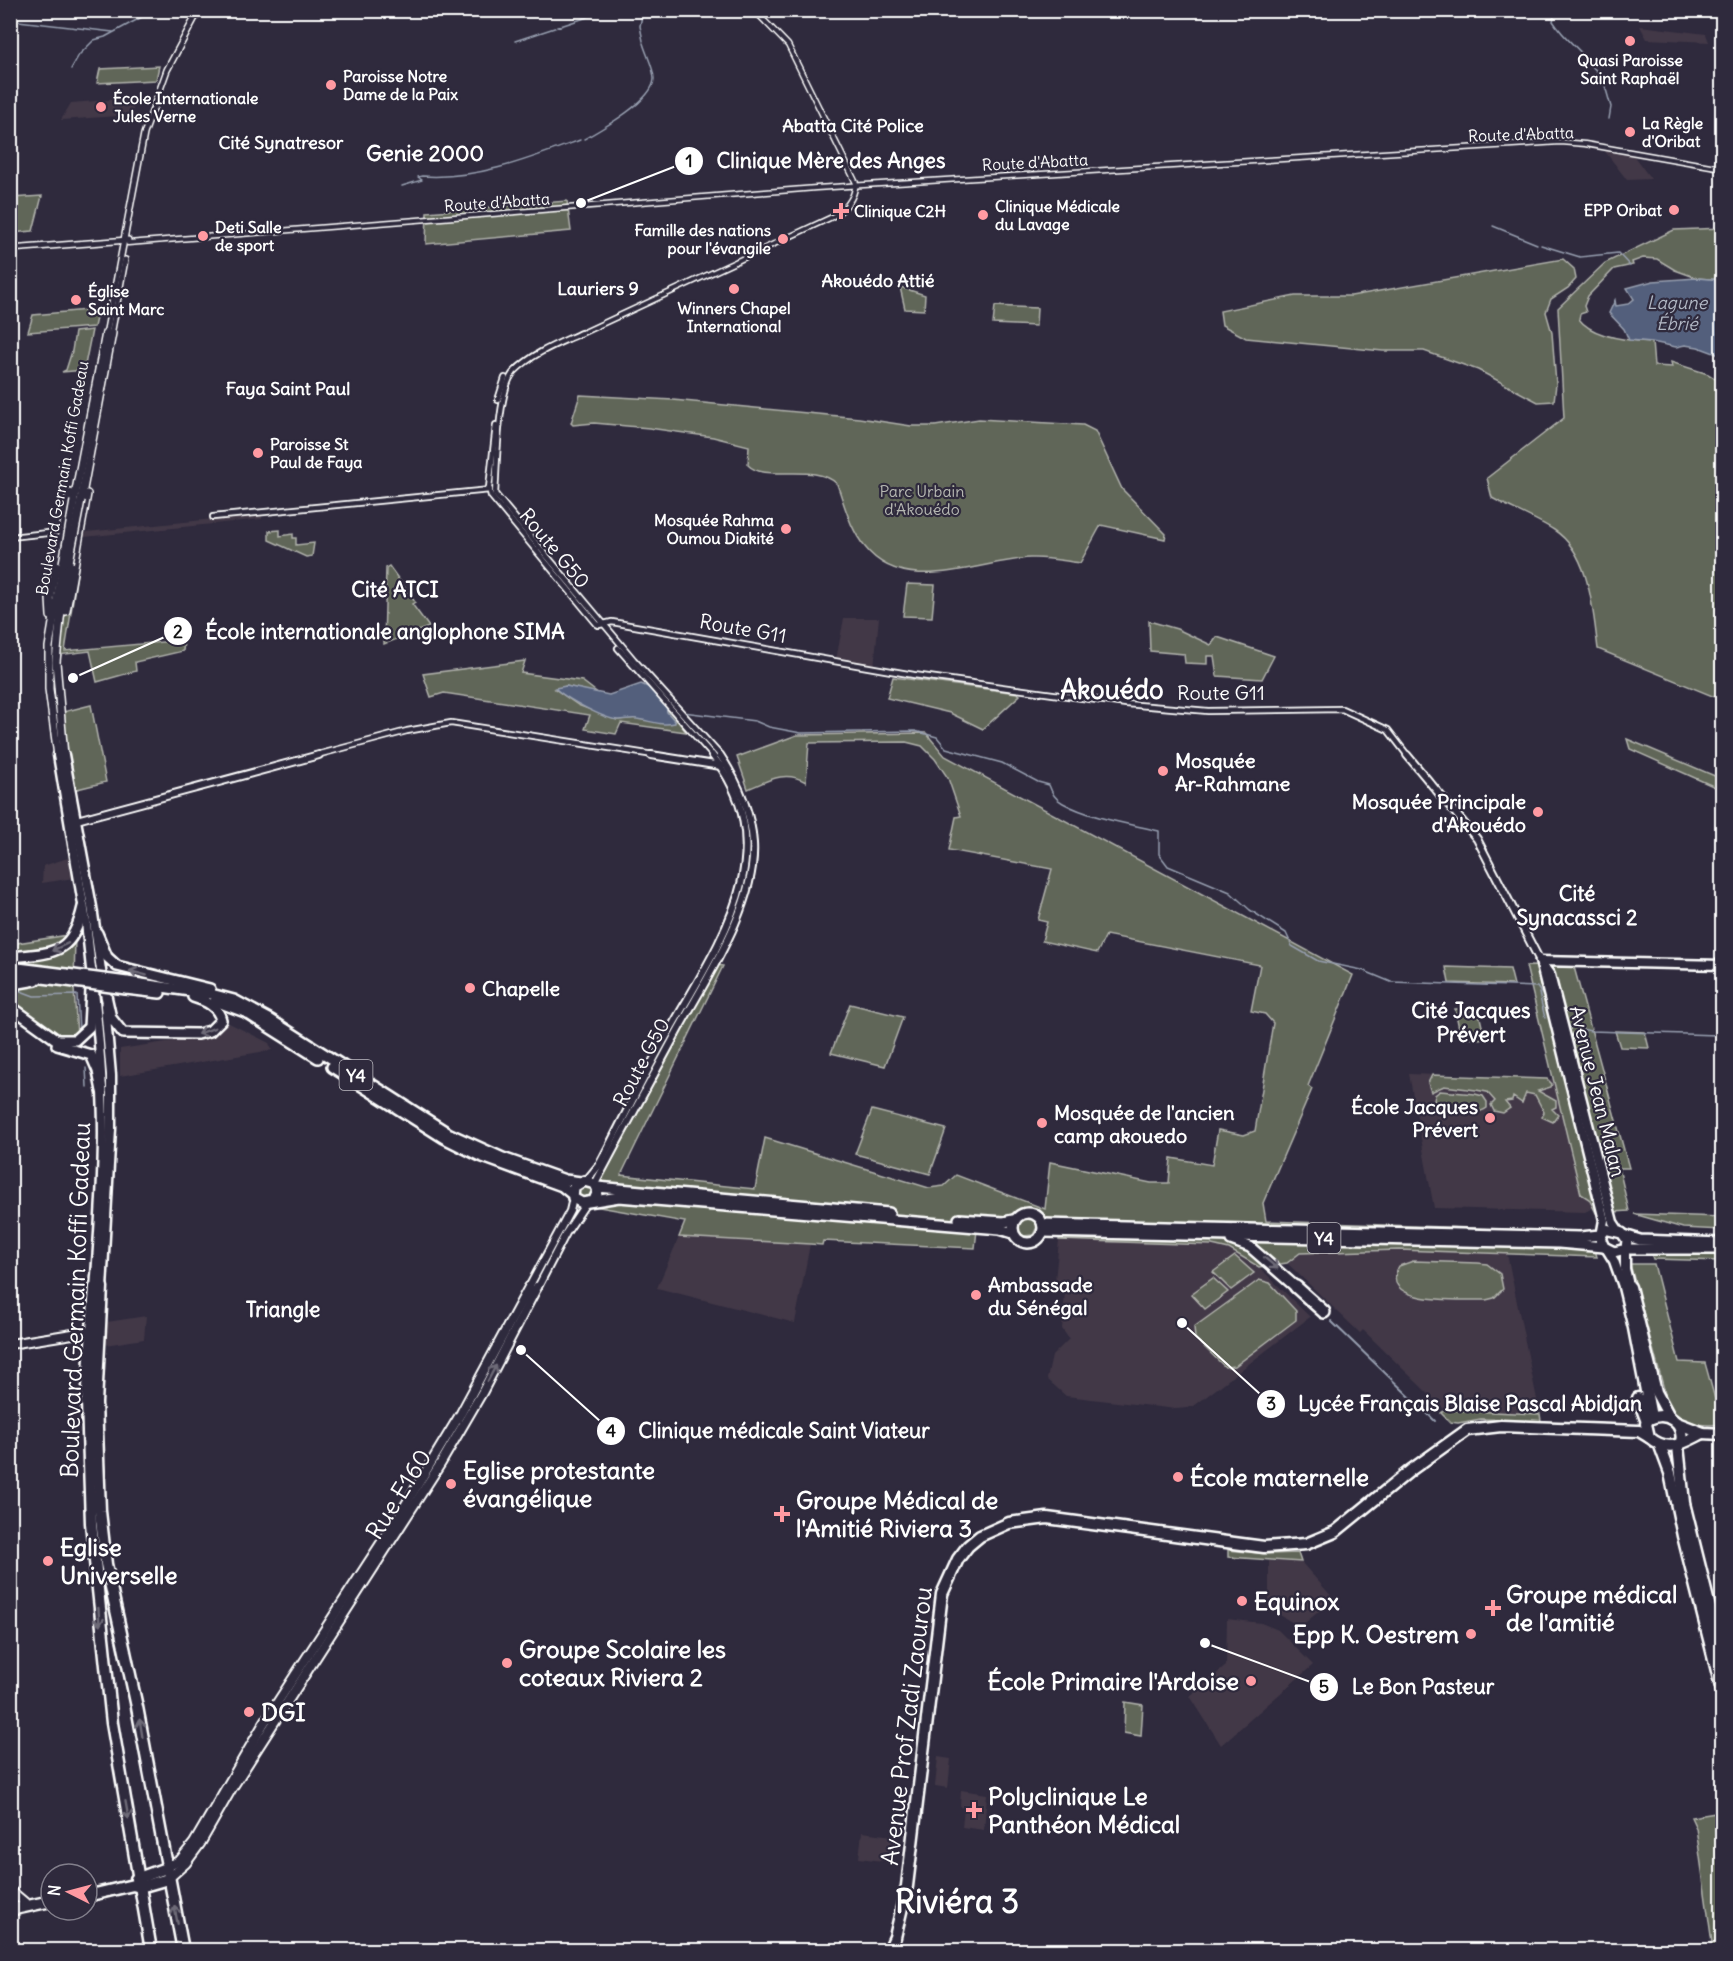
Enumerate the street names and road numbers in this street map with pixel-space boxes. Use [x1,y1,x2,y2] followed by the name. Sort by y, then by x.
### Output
[1468,122,1574,146] street label: Route d'Abatta
[982,149,1088,175] street label: Route d'Abatta
[443,188,551,216] street label: Route d'Abatta
[32,359,92,597] street label: Boulevard Germain Koffi Gadeau
[514,503,596,593] street label: Route G50
[698,608,788,648] street label: Route G11
[1177,680,1265,705] street label: Route G11
[1565,1003,1631,1179] street label: Avenue Jean Malan
[607,1013,675,1111] street label: Route G50
[340,1060,372,1090] road number: Y4
[54,1122,96,1478] street label: Boulevard Germain Koffi Gadeau
[1308,1223,1340,1253] road number: Y4
[359,1443,437,1545] street label: Rue E160
[874,1585,938,1867] street label: Avenue Prof Zadi Zaourou

